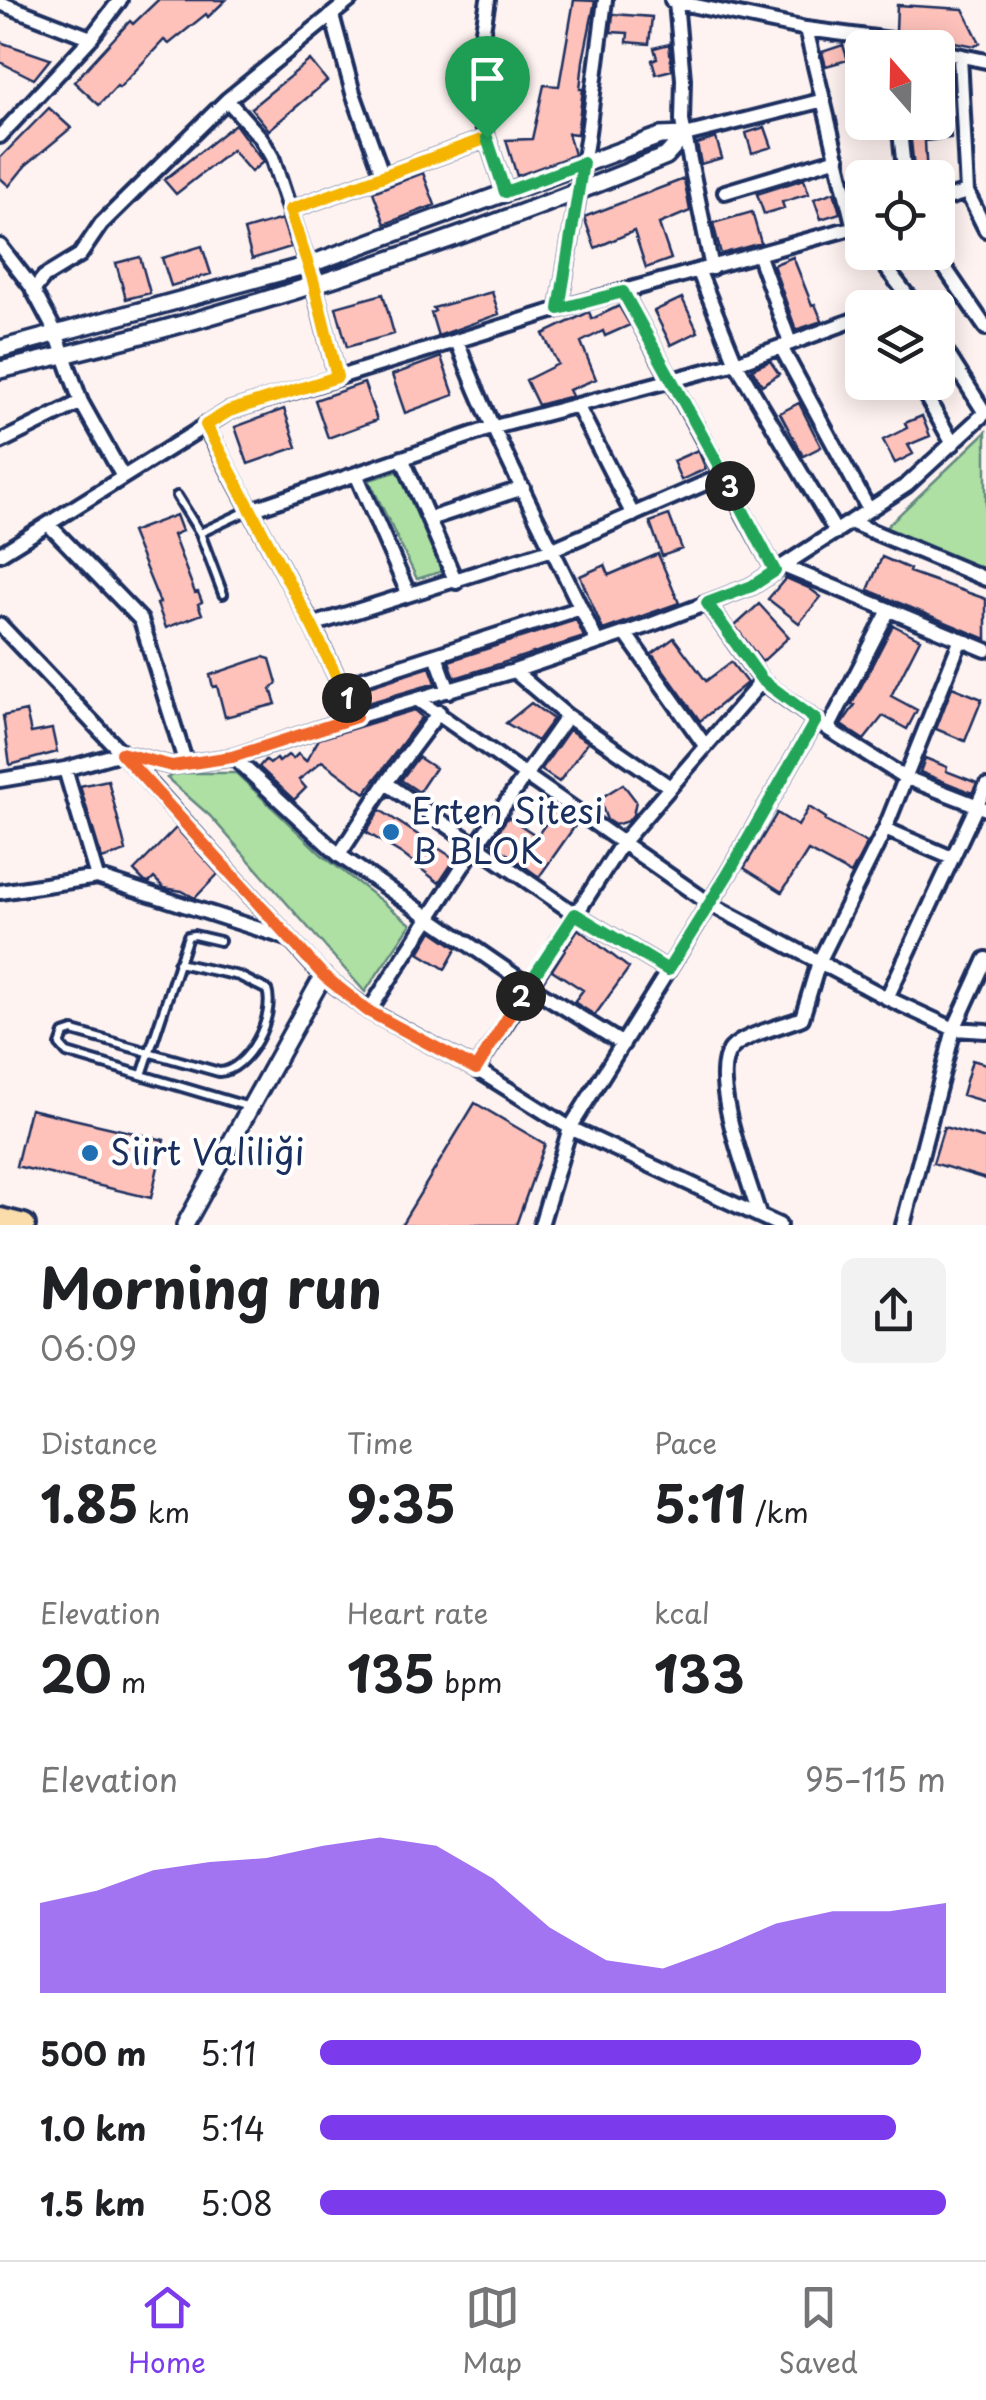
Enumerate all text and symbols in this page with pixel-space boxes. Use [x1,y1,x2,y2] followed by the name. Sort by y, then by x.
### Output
[845,30,955,140] north arrow
[845,30,955,400] map controls
[445,36,530,139] pin
[460,51,515,106] icon: arrive
[845,160,955,270] button: locate
[845,290,955,400] button: layers
[705,461,755,511] pin: 3
[721,464,739,507] text: 3
[322,673,372,723] pin: 1
[340,676,354,719] text: 1
[411,783,604,876] place label: Erten Sitesi B BLOK
[380,821,402,843] marker: Erten Sitesi B BLOK
[496,971,546,1021] pin: 2
[511,974,531,1017] text: 2
[110,1124,305,1177] place label: Siirt Valiliği
[79,1142,101,1164] marker: Siirt Valiliği
[40,1245,382,1328] text: Morning run
[841,1258,946,1363] button: share
[40,1324,137,1372] text: 06:09
[40,1421,158,1464] text: Distance
[347,1421,413,1464] text: Time
[654,1421,717,1464] text: Pace
[40,1464,139,1540] text: 1.85
[347,1464,456,1540] text: 9:35
[654,1464,746,1540] text: 5:11
[139,1490,190,1533] text: km
[746,1490,809,1533] text: /km
[40,1591,161,1634] text: Elevation
[347,1591,488,1634] text: Heart rate
[654,1591,710,1634] text: kcal
[40,1634,112,1710] text: 20
[347,1634,435,1710] text: 135
[654,1634,745,1710] text: 133
[112,1660,146,1703] text: m
[435,1660,502,1703] text: bpm
[40,1755,178,1803] text: Elevation
[805,1755,946,1803] text: 95–115 m
[40,2029,146,2077] text: 500 m
[200,2029,257,2077] text: 5:11
[40,2104,146,2152] text: 1.0 km
[200,2104,265,2152] text: 5:14
[40,2179,145,2227] text: 1.5 km
[200,2179,273,2227] text: 5:08
[128,2280,206,2383] tab: Home
[462,2280,522,2383] tab: Map
[778,2280,858,2383] tab: Saved

